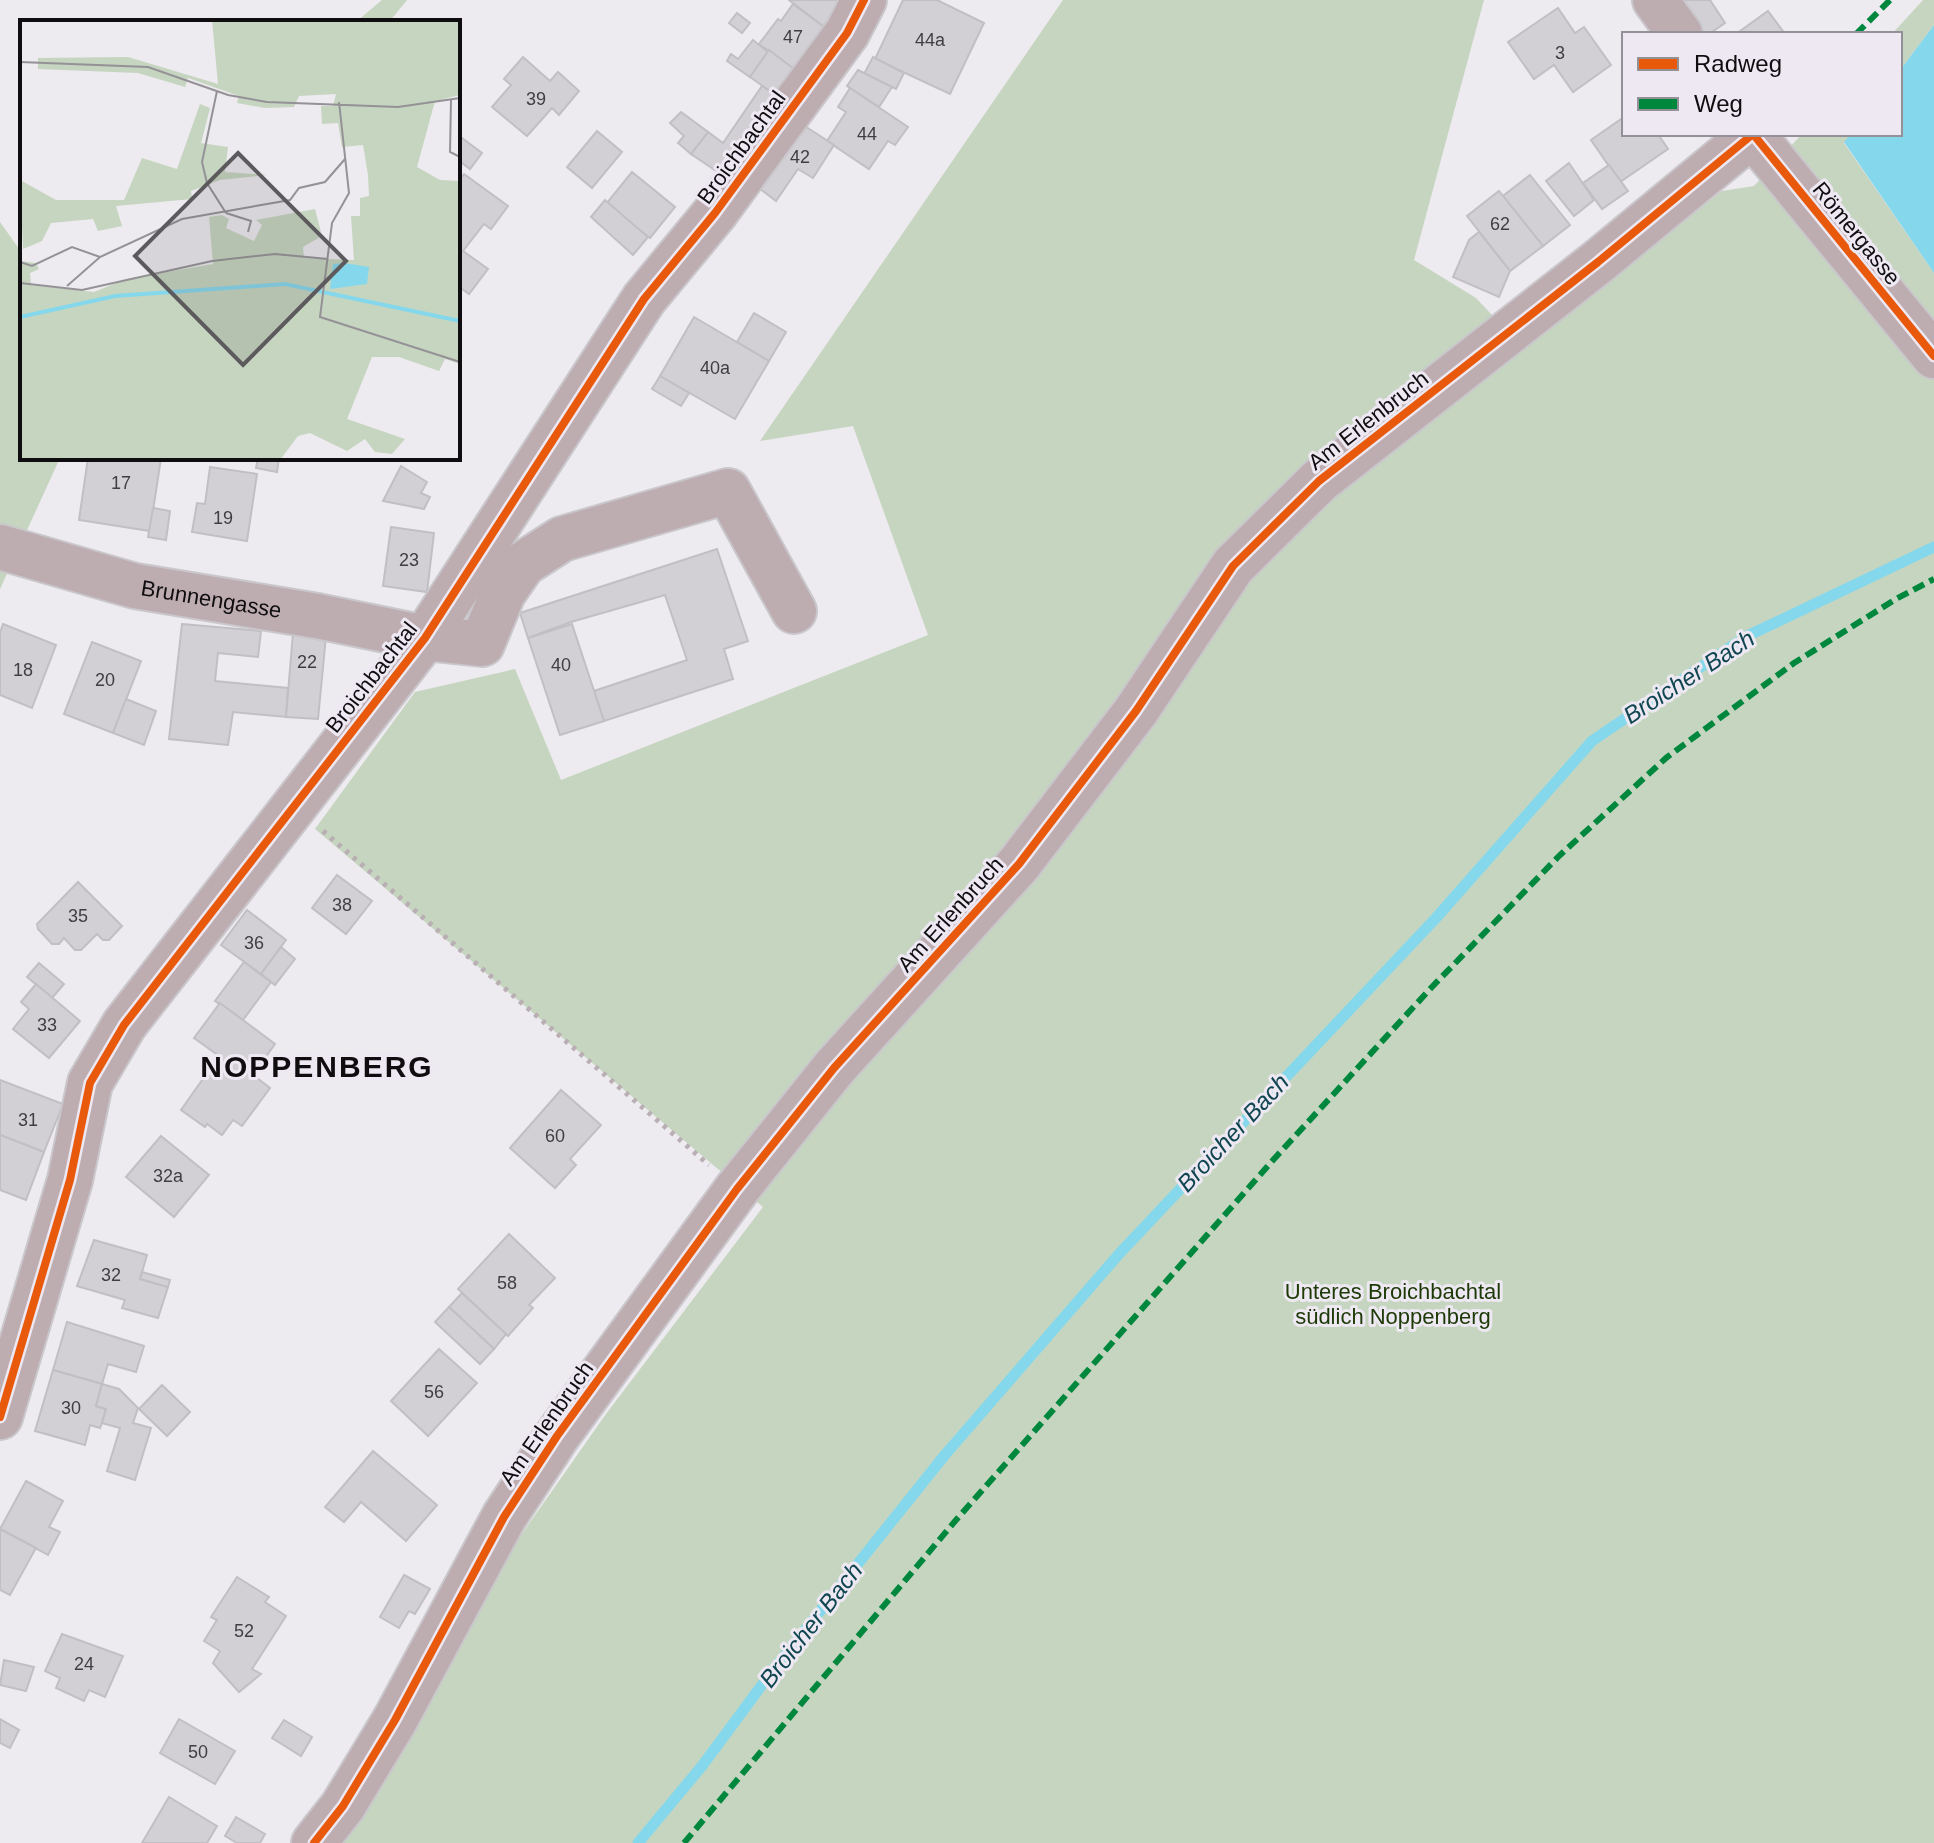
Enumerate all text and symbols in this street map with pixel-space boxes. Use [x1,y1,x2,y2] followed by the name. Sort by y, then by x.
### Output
[20,20,460,460] inset map
[783,27,803,47] house number: 47
[915,30,946,50] house number: 44a
[1622,32,1902,136] legend
[1555,43,1565,63] house number: 3
[1694,50,1782,77] text: Radweg
[692,86,791,209] street label: Broichbachtal
[526,89,546,109] house number: 39
[1694,90,1743,117] text: Weg
[857,124,877,144] house number: 44
[790,147,810,167] house number: 42
[1808,177,1906,290] street label: Römergasse
[1490,214,1510,234] house number: 62
[700,358,731,378] house number: 40a
[1303,366,1433,475] street label: Am Erlenbruch
[111,473,131,493] house number: 17
[213,508,233,528] house number: 19
[399,550,419,570] house number: 23
[139,575,283,623] street label: Brunnengasse
[321,617,422,738] street label: Broichbachtal
[1618,624,1759,729] water label: Broicher Bach
[297,652,317,672] house number: 22
[551,655,571,675] house number: 40
[13,660,33,680] house number: 18
[95,670,115,690] house number: 20
[892,852,1008,977] street label: Am Erlenbruch
[332,895,352,915] house number: 38
[68,906,88,926] house number: 35
[244,933,264,953] house number: 36
[37,1015,57,1035] house number: 33
[200,1050,434,1083] district label: NOPPENBERG
[1171,1068,1294,1197] water label: Broicher Bach
[18,1110,38,1130] house number: 31
[545,1126,565,1146] house number: 60
[153,1166,184,1186] house number: 32a
[101,1265,121,1285] house number: 32
[497,1273,517,1293] house number: 58
[1285,1279,1501,1329] park label: Unteres Broichbachtal südlich Noppenberg
[494,1357,598,1490] street label: Am Erlenbruch
[424,1382,444,1402] house number: 56
[61,1398,81,1418] house number: 30
[754,1557,868,1692] water label: Broicher Bach
[234,1621,254,1641] house number: 52
[74,1654,94,1674] house number: 24
[188,1742,208,1762] house number: 50

